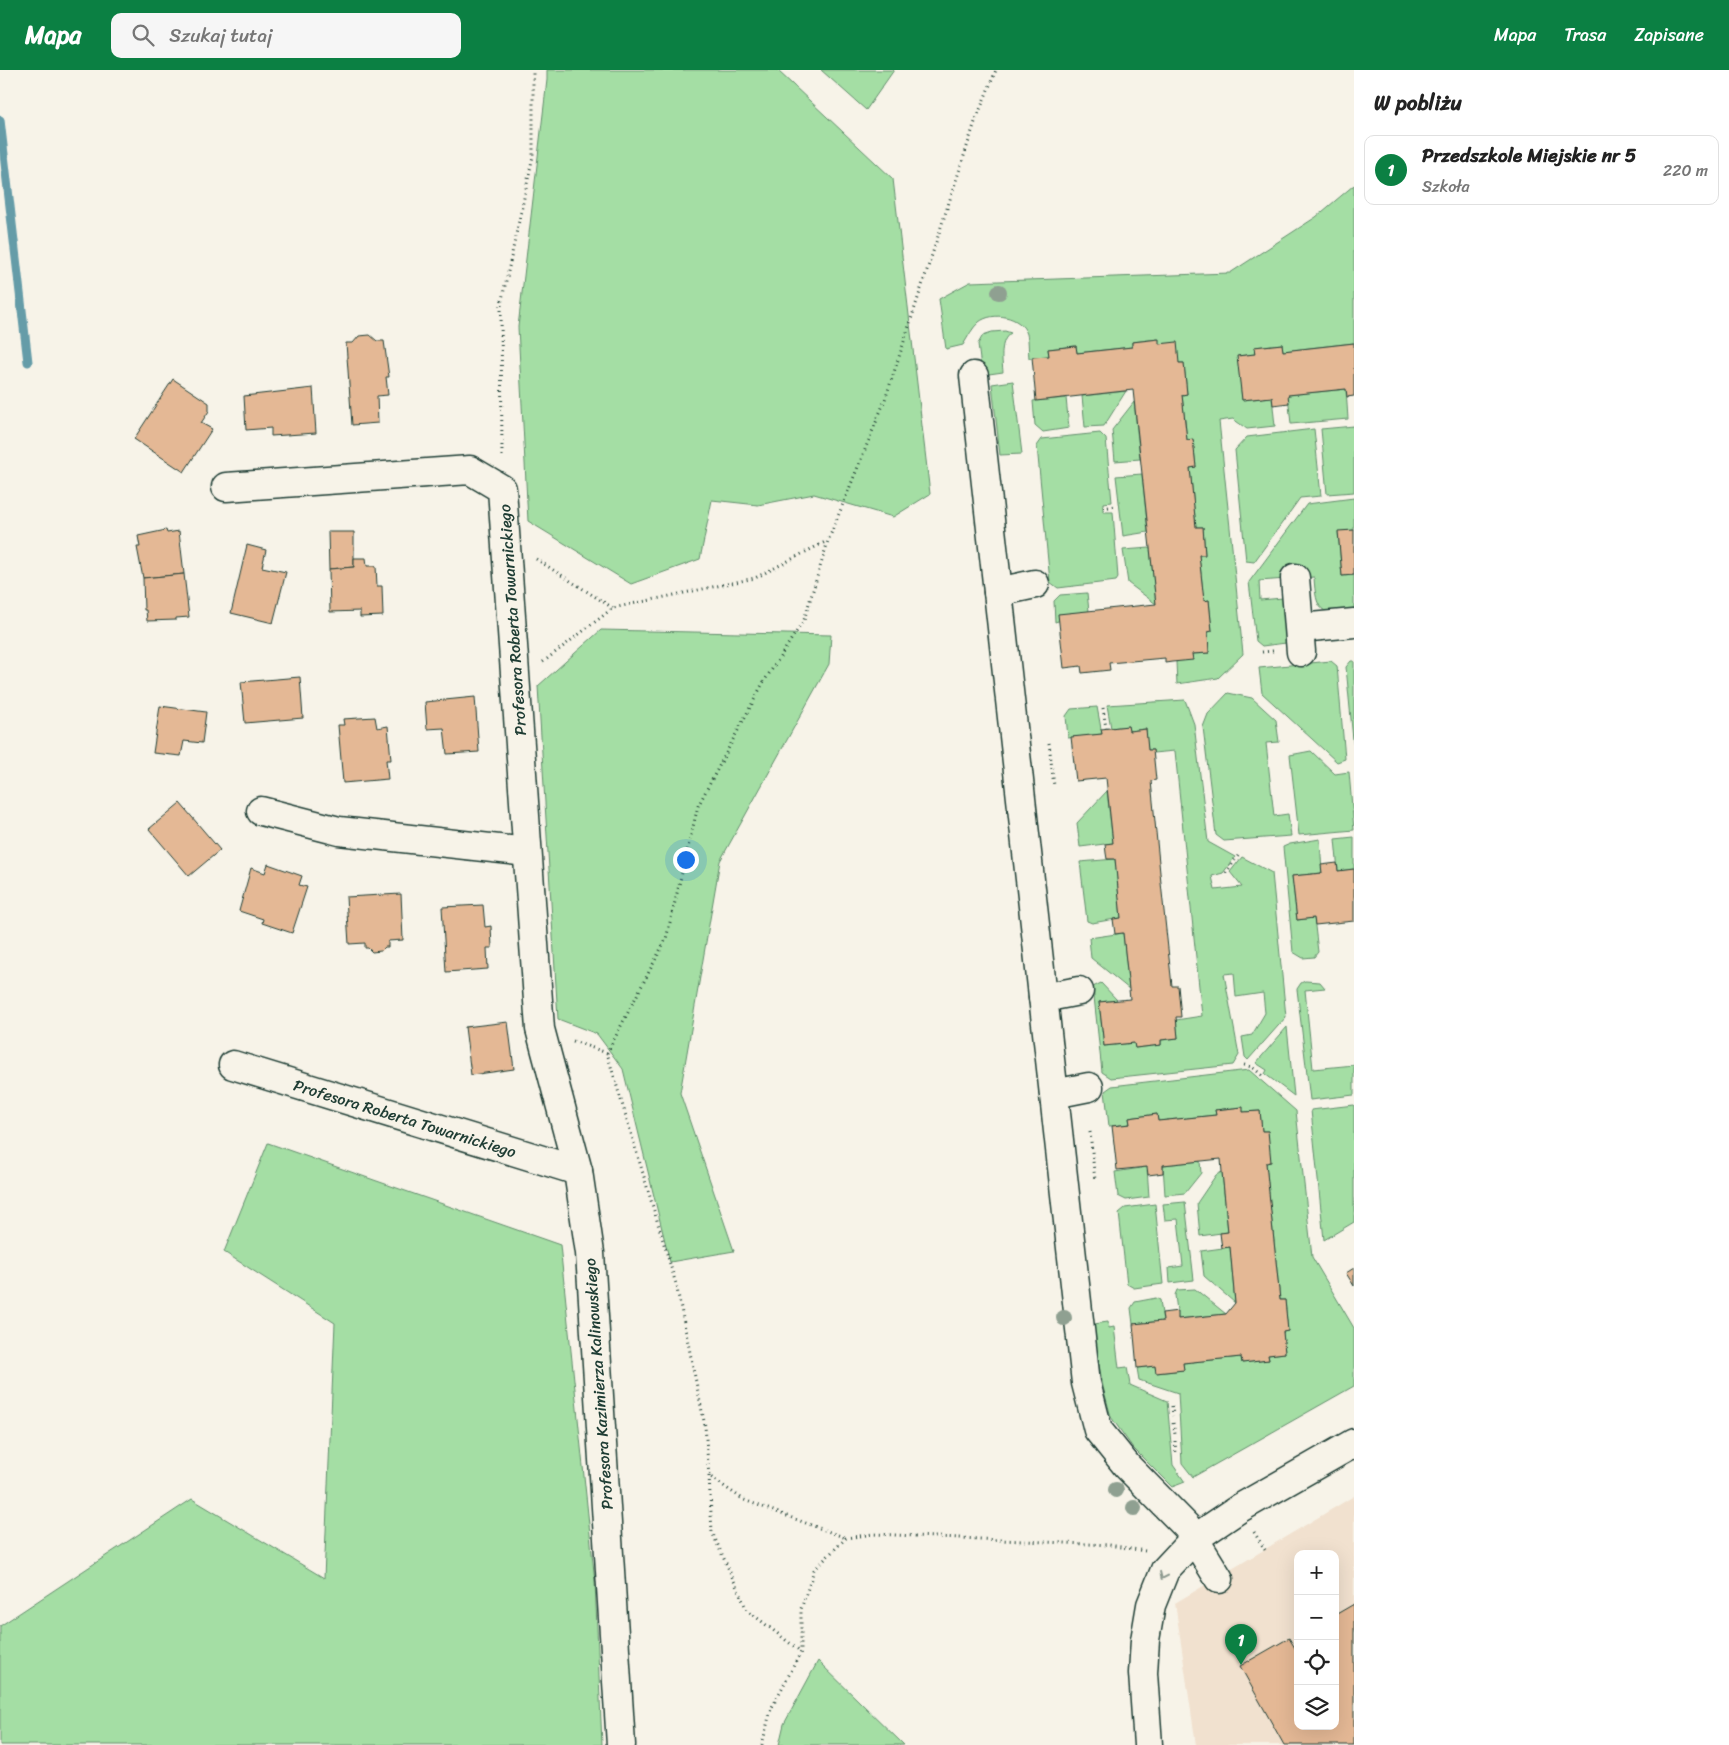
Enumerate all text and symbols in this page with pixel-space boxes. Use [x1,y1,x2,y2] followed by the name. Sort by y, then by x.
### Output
[111,13,461,58] search box
[25,14,81,56] text: Mapa
[169,19,273,52] text: Szukaj tutaj
[1494,19,1536,51] text: Mapa
[1564,19,1606,51] text: Trasa
[1634,19,1704,51] text: Zapisane
[129,21,157,49] icon: search
[1374,84,1462,122] text: W pobliżu
[1422,139,1636,172] text: Przedszkole Miejskie nr 5
[1388,156,1394,185] text: 1
[1663,156,1708,185] text: 220 m
[1422,172,1470,201] text: Szkoła
[490,503,535,737] street label: Profesora Roberta Towarnickiego
[673,847,699,873] your location
[290,1071,520,1166] street label: Profesora Roberta Towarnickiego
[575,1257,622,1511] street label: Profesora Kazimierza Kalinowskiego
[1294,1550,1339,1730] map controls
[1294,1550,1339,1595] button: +
[1159,1571,1170,1580] one-way arrow
[1294,1595,1339,1640] button: −
[1225,1624,1257,1665] pin: 1
[1294,1640,1339,1685] button: locate
[1294,1685,1339,1730] button: layers

